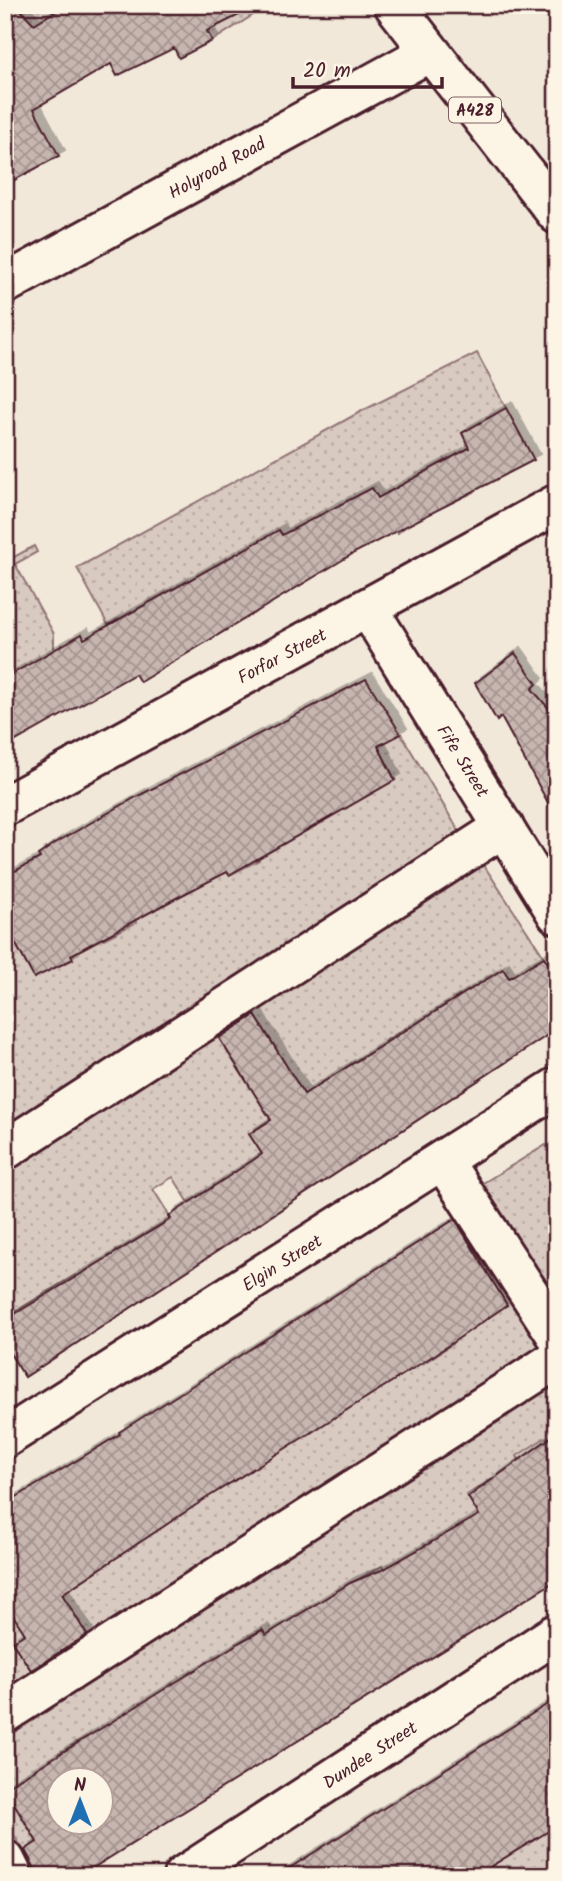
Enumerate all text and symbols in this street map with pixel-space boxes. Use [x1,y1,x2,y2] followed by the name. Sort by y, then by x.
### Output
[293,46,441,90] scale bar
[303,55,351,88] text: 20 m
[449,97,501,122] road number: A428
[164,130,273,208] street label: Holyrood Road
[233,621,333,693] street label: Forfar Street
[428,720,496,805] street label: Fife Street
[237,1228,330,1300] street label: Elgin Street
[318,1714,425,1798] street label: Dundee Street
[46,1766,116,1836] north arrow
[74,1771,86,1801] text: N

